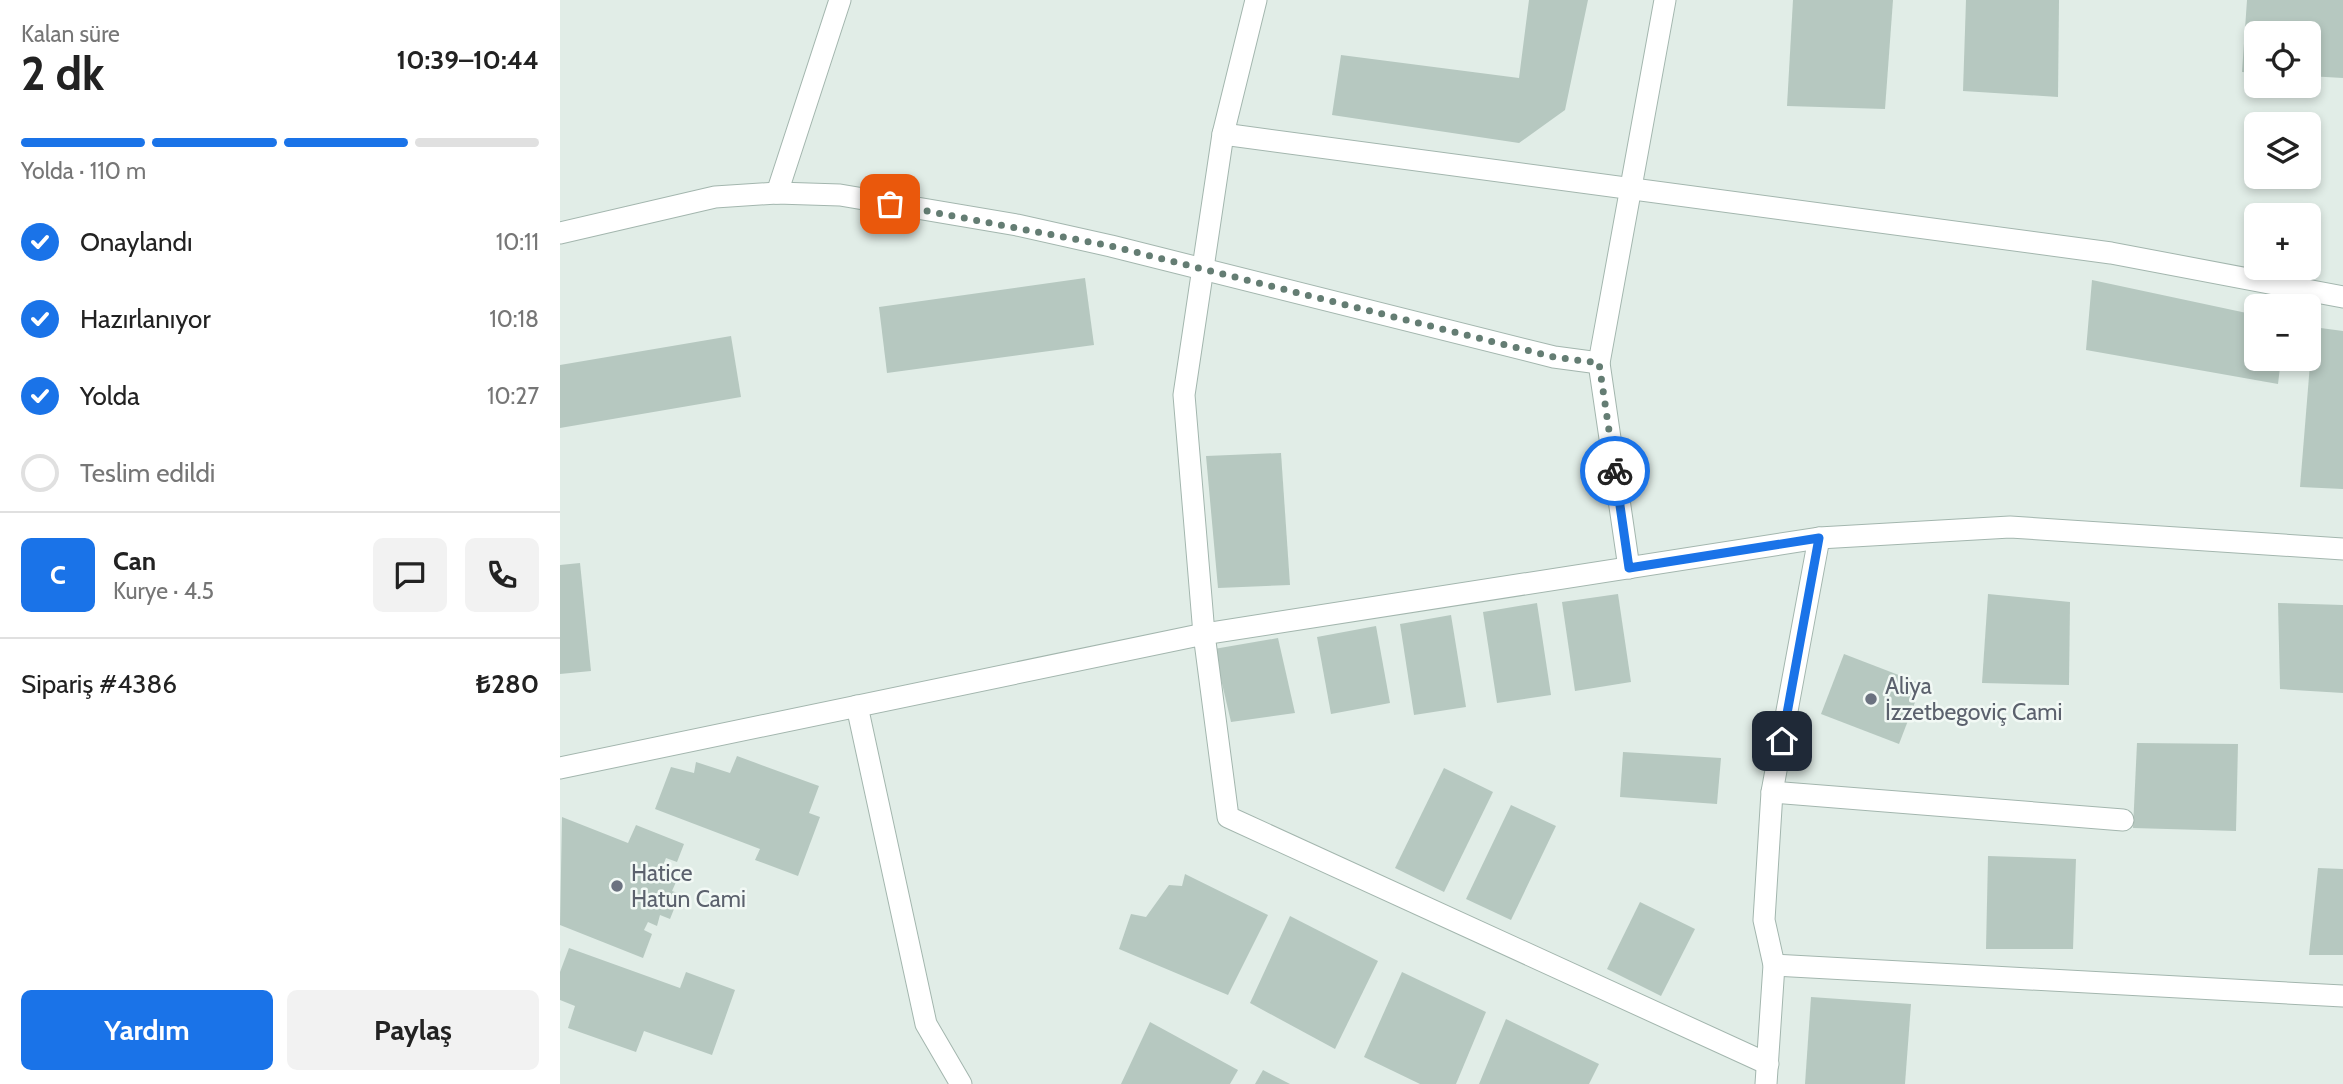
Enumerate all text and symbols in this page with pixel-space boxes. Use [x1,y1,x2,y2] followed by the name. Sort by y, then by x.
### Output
[21,20,120,48] text: Kalan süre
[2244,21,2321,371] map controls
[2244,21,2321,98] button: locate
[397,44,539,76] text: 10:39–10:44
[21,46,104,102] text: 2 dk
[2244,112,2321,189] button: layers
[21,157,146,185] text: Yolda · 110 m
[860,174,920,234] pin
[871,185,909,223] icon: bag
[2244,203,2321,280] button: +
[21,223,59,261] icon: check
[80,226,193,258] text: Onaylandı
[496,228,539,256] text: 10:11
[2244,294,2321,371] button: −
[21,300,59,338] icon: check
[80,303,211,335] text: Hazırlanıyor
[489,305,539,333] text: 10:18
[21,377,59,415] icon: check
[80,380,140,412] text: Yolda
[487,382,539,410] text: 10:27
[1580,436,1650,506] courier
[1596,452,1634,490] icon: bike
[80,457,215,489] text: Teslim edildi
[373,538,447,612] button: chat
[465,538,539,612] button: phone
[113,545,156,577] text: Can
[50,559,66,591] text: C
[113,577,214,605] text: Kurye · 4.5
[21,668,177,700] text: Sipariş #4386
[476,668,539,700] text: ₺280
[1885,672,2062,726] place label: Aliya İzzetbegoviç Cami
[1863,691,1879,707] marker: Aliya İzzetbegoviç Cami
[1752,711,1812,771] pin
[1763,722,1801,760] icon: home
[631,859,746,913] place label: Hatice Hatun Cami
[609,878,625,894] marker: Hatice Hatun Cami
[21,990,273,1070] button: Yardım
[287,990,539,1070] button: Paylaş

